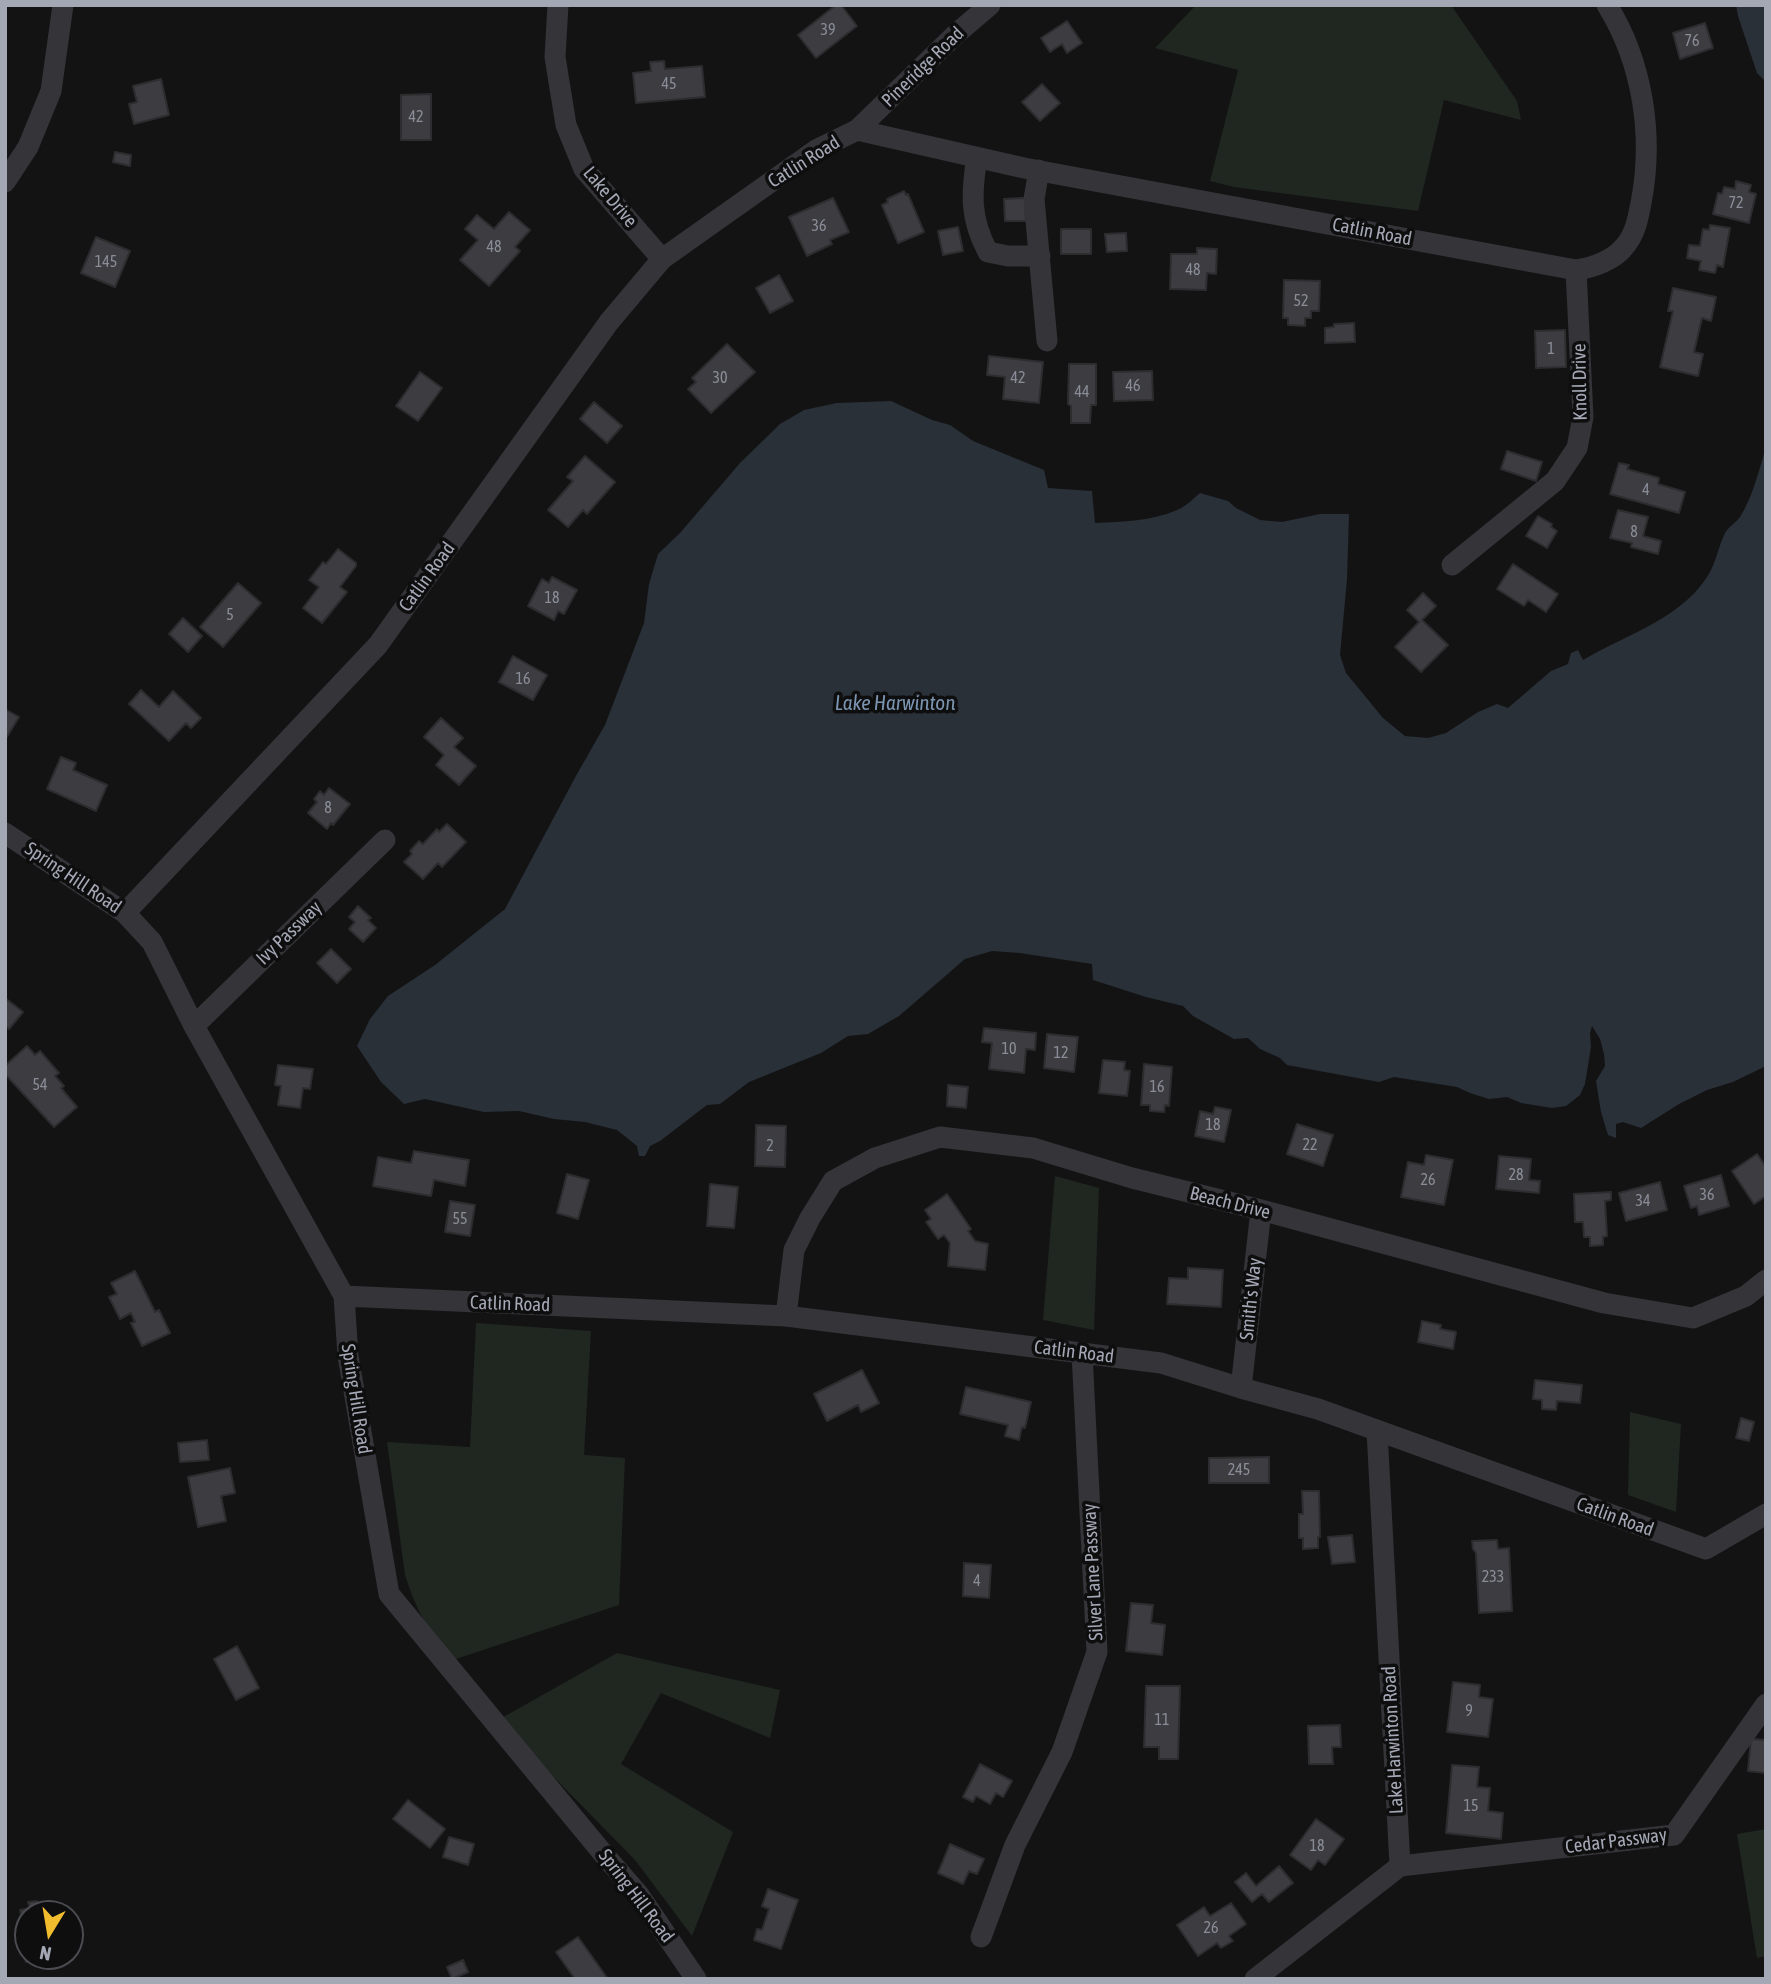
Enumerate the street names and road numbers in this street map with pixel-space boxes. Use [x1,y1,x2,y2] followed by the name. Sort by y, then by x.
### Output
[877,22,969,112] street label: Pineridge Road
[764,131,844,193] street label: Catlin Road
[578,162,642,232] street label: Lake Drive
[1330,213,1414,251] street label: Catlin Road
[1568,343,1592,421] street label: Knoll Drive
[394,538,460,616] street label: Catlin Road
[20,837,126,919] street label: Spring Hill Road
[252,896,326,970] street label: Ivy Passway
[1187,1182,1273,1224] street label: Beach Drive
[1235,1257,1267,1341] street label: Smith's Way
[469,1291,551,1317] street label: Catlin Road
[1033,1336,1115,1368] street label: Catlin Road
[336,1342,376,1456] street label: Spring Hill Road
[1573,1493,1657,1541] street label: Catlin Road
[1078,1503,1108,1641] street label: Silver Lane Passway
[1378,1665,1408,1815] street label: Lake Harwinton Road
[1564,1823,1668,1859] street label: Cedar Passway
[593,1845,679,1947] street label: Spring Hill Road

